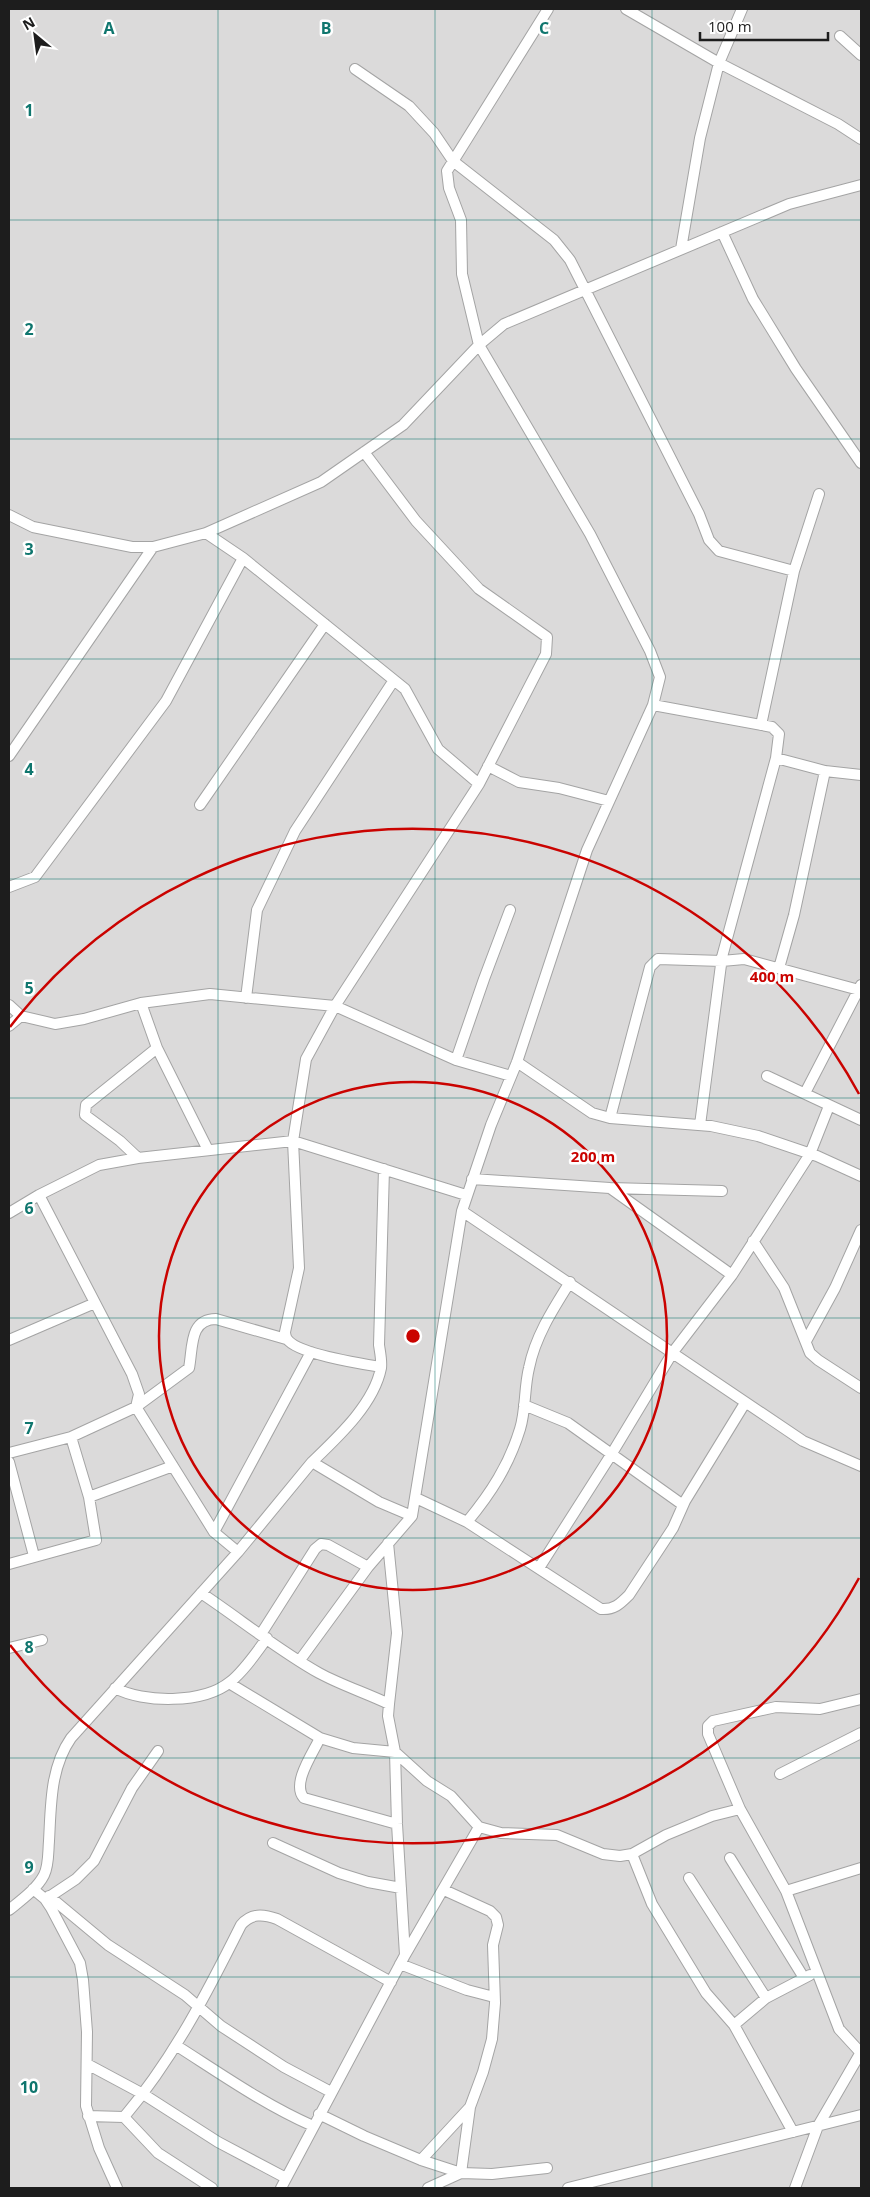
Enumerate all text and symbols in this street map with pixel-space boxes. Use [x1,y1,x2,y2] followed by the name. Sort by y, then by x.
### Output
[10,10,60,60] north arrow
[700,10,828,42] scale bar
[19,12,38,34] text: N
[708,16,752,36] text: 100 m
[103,17,115,39] text: A
[321,17,331,39] text: B
[539,17,549,39] text: C
[24,99,34,121] text: 1
[24,318,34,340] text: 2
[24,538,34,560] text: 3
[24,758,34,780] text: 4
[750,966,794,986] text: 400 m
[24,977,34,999] text: 5
[571,1146,615,1166] text: 200 m
[24,1197,34,1219] text: 6
[404,1327,422,1345] centre of rings
[24,1417,34,1439] text: 7
[24,1636,34,1658] text: 8
[24,1856,34,1878] text: 9
[20,2076,38,2098] text: 10

